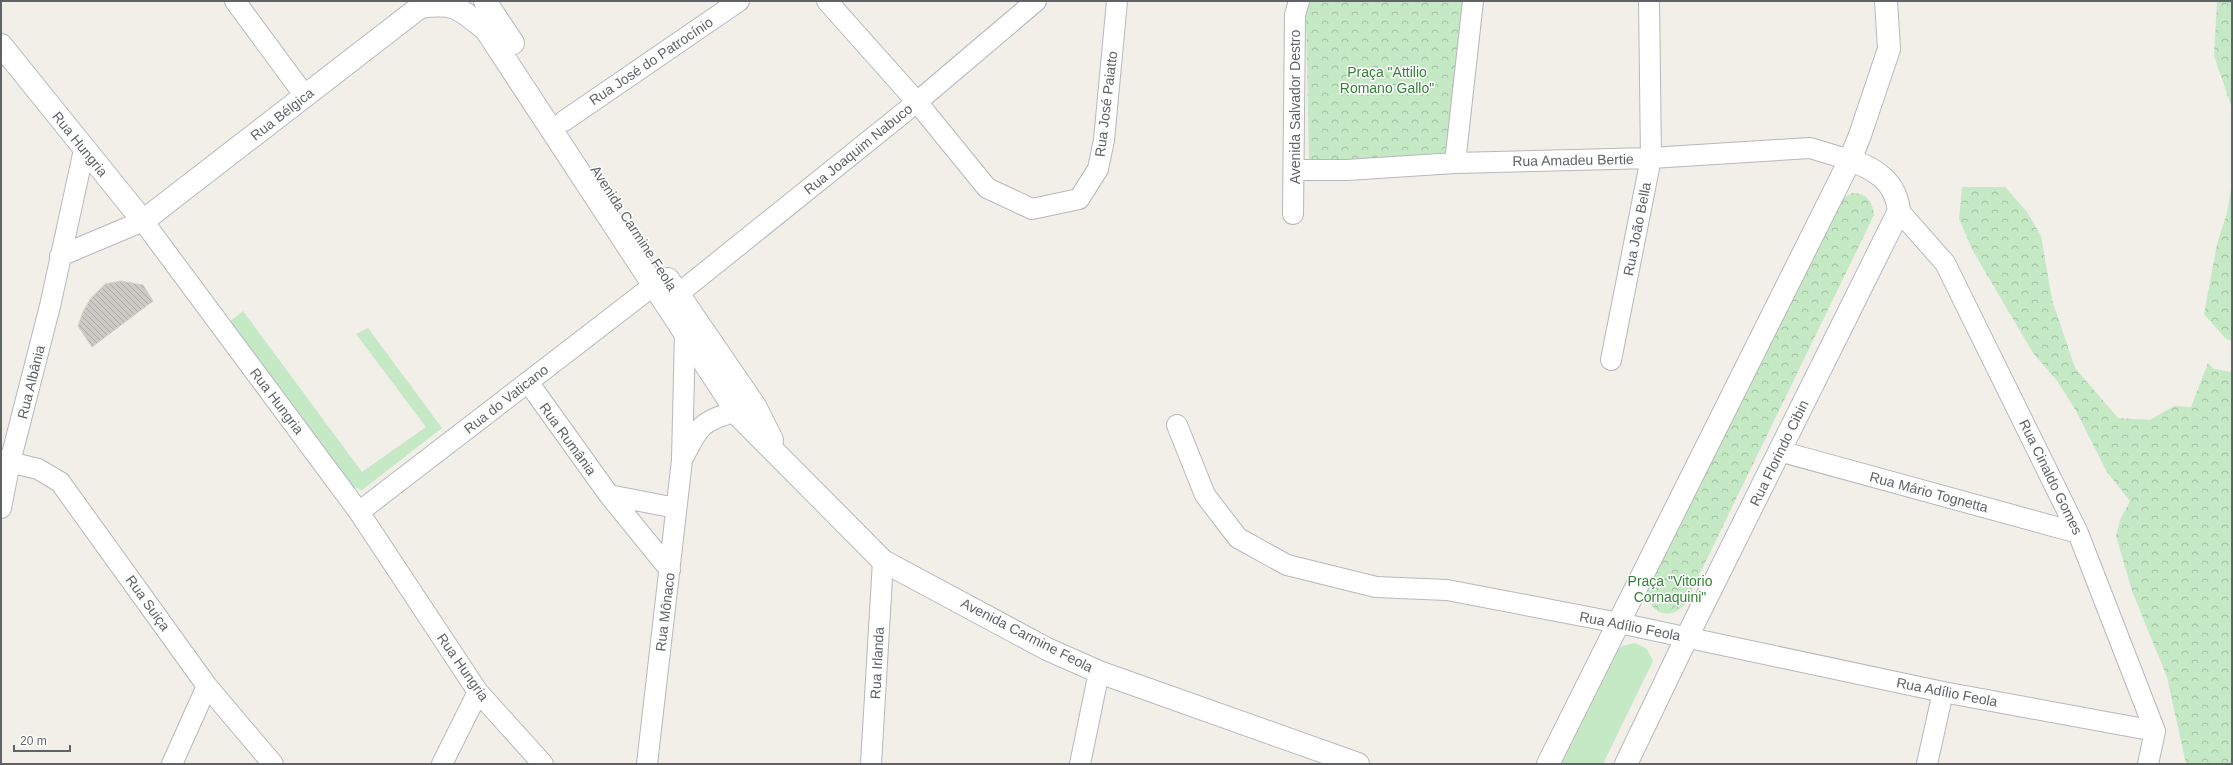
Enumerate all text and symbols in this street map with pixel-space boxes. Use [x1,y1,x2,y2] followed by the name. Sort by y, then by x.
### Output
[586,14,716,108] street label: Rua José do Patrocínio
[1287,29,1303,184] street label: Avenida Salvador Destro
[1092,50,1120,158] street label: Rua José Paiatto
[1340,64,1434,96] park label: Praça "Attilio Romano Gallo"
[247,84,317,144] street label: Rua Bélgica
[801,100,916,198] street label: Rua Joaquim Nabuco
[49,108,111,180] street label: Rua Hungria
[1512,151,1634,169] street label: Rua Amadeu Bertie
[588,162,681,294] street label: Avenida Carmine Feola
[1620,181,1654,277] street label: Rua João Bella
[14,343,48,421] street label: Rua Albânia
[461,361,551,437] street label: Rua do Vaticano
[247,365,307,437] street label: Rua Hungria
[1746,397,1812,509] street label: Rua Florindo Cibin
[536,400,600,478] street label: Rua Rumânia
[2016,417,2086,537] street label: Rua Cinaldo Gomes
[1868,468,1990,516] street label: Rua Mário Tognetta
[652,571,678,652] street label: Rua Mônaco
[123,572,174,634] street label: Rua Suiça
[1628,573,1713,605] park label: Praça "Vitorio Cornaquini"
[958,595,1096,675] street label: Avenida Carmine Feola
[1578,608,1682,644] street label: Rua Adílio Feola
[867,626,887,700] street label: Rua Irlanda
[434,630,492,704] street label: Rua Hungria
[1895,674,1999,710] street label: Rua Adílio Feola
[14,727,70,753] scale bar
[20,734,47,748] text: 20 m

